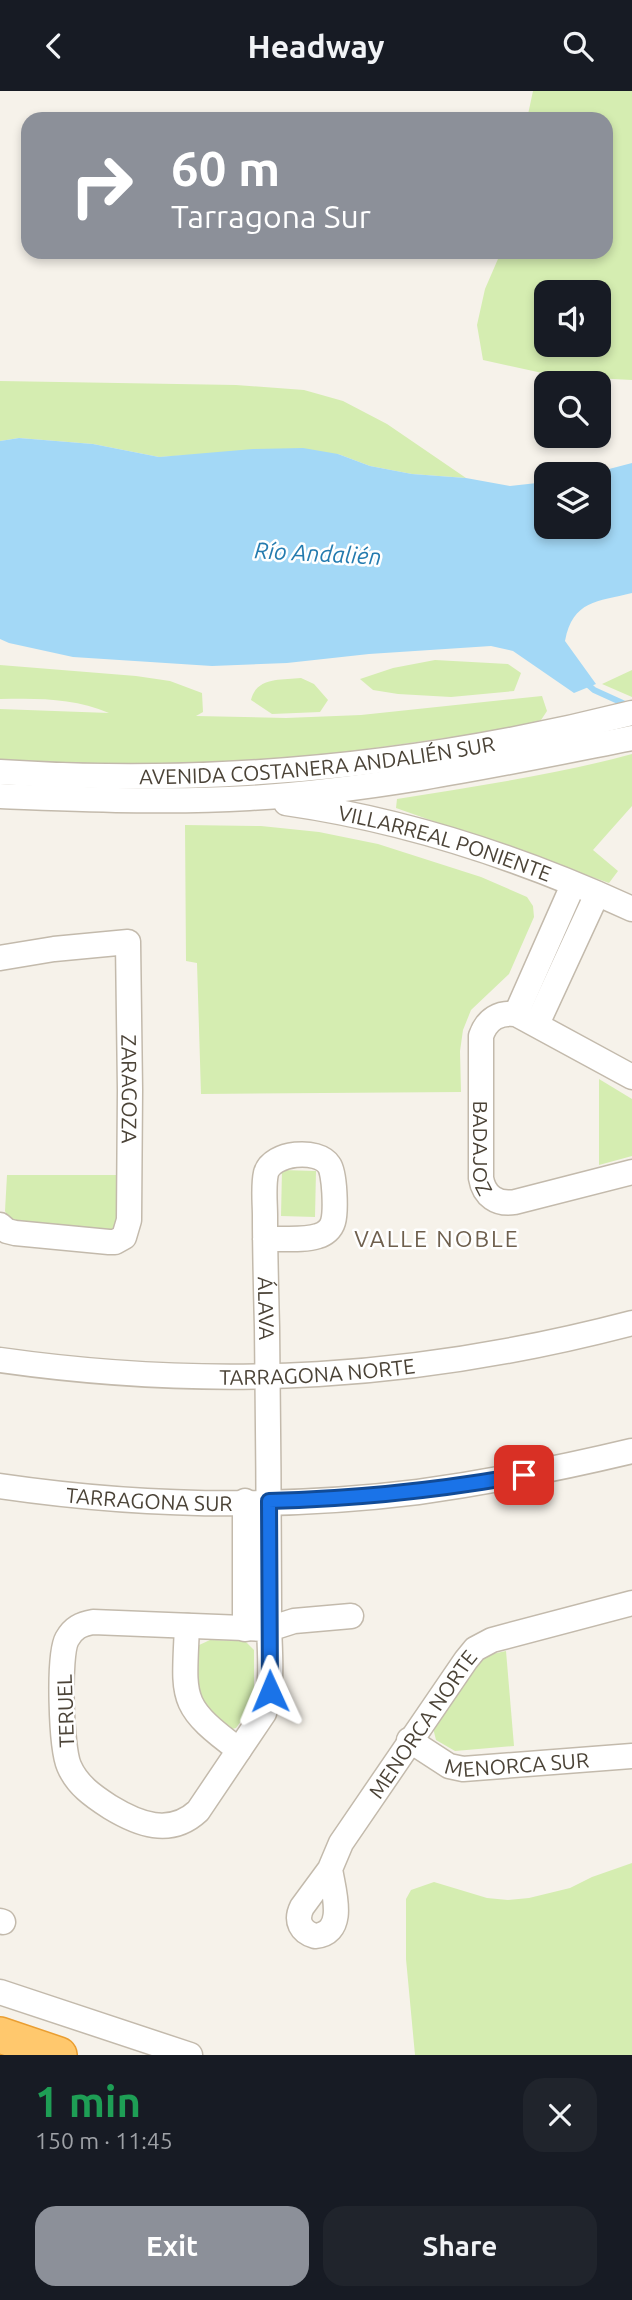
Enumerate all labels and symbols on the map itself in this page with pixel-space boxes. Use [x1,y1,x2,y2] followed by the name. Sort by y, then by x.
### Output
[254,537,382,569] water label: Río Andalién
[139,731,497,788] street label: AVENIDA COSTANERA ANDALIÉN SUR
[336,800,555,886] street label: VILLARREAL PONIENTE
[117,1034,142,1144] street label: ZARAGOZA
[469,1100,498,1199] street label: BADAJOZ
[354,1226,520,1251] district label: VALLE NOBLE
[254,1276,279,1341] street label: ÁLAVA
[219,1353,416,1389] street label: TARRAGONA NORTE
[494,1445,554,1505] pin
[65,1482,233,1515] street label: TARRAGONA SUR
[363,1645,481,1802] street label: MENORCA NORTE
[233,1654,307,1728] position arrow
[52,1674,78,1748] street label: TERUEL
[443,1747,590,1781] street label: MENORCA SUR

